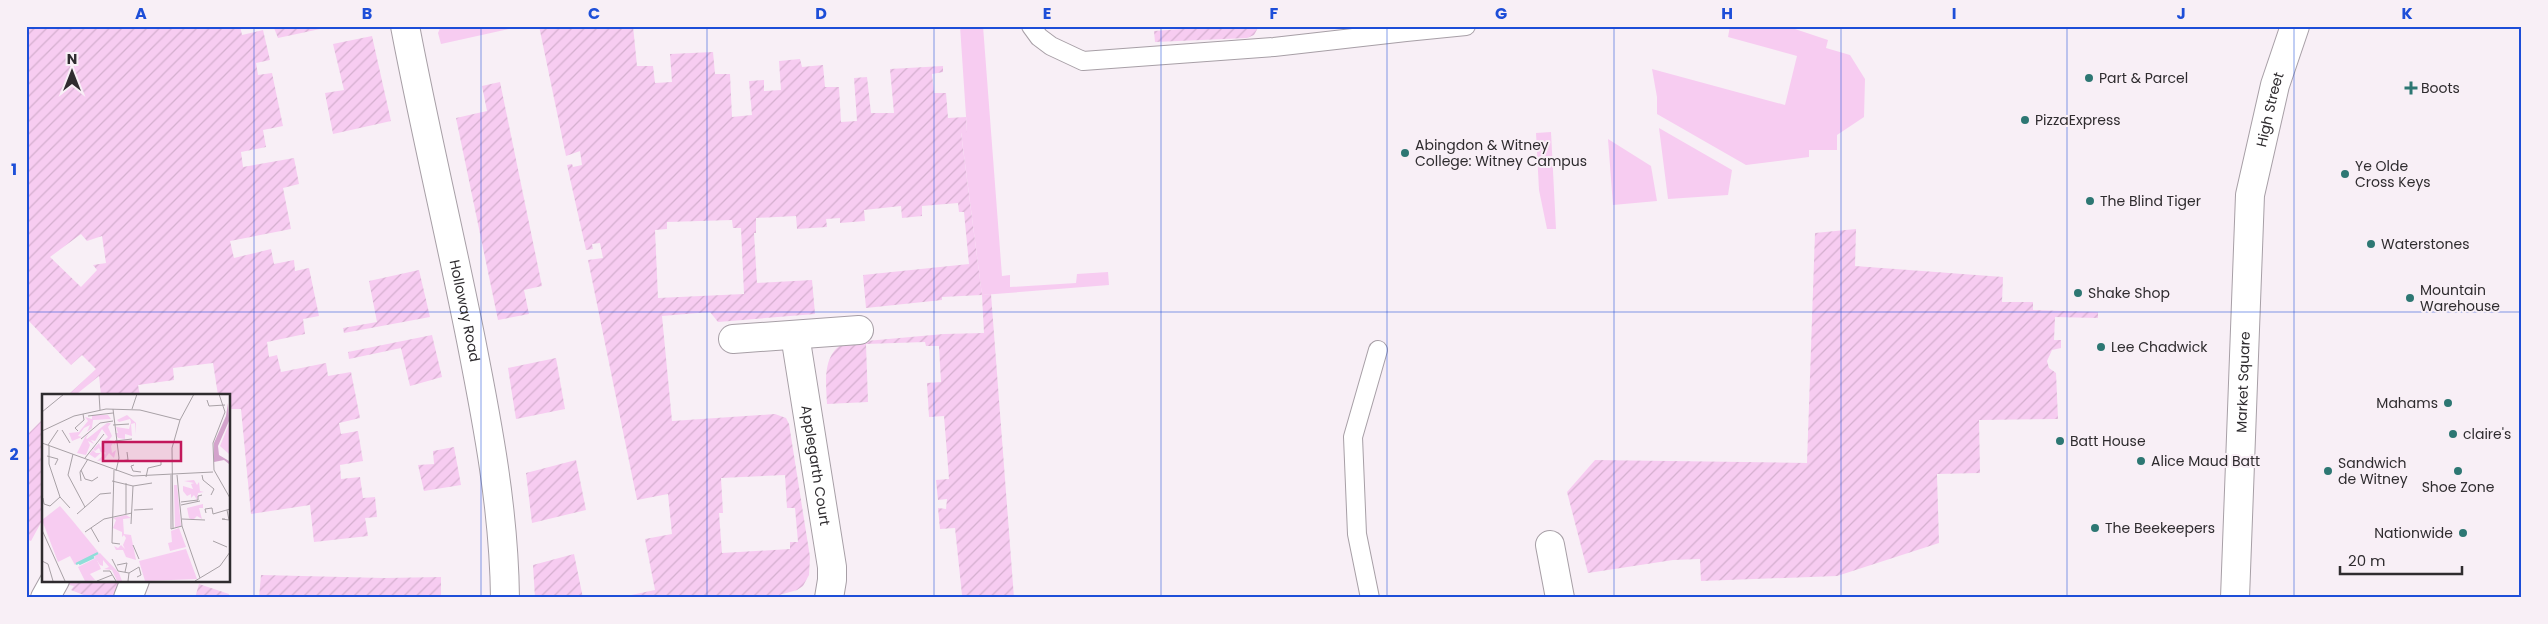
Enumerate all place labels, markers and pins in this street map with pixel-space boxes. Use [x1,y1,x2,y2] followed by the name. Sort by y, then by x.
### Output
[2099,68,2188,88] place label: Part & Parcel
[2083,72,2095,84] marker: Part & Parcel
[2421,78,2460,98] place label: Boots
[2405,82,2417,94] marker: Boots
[2035,110,2121,130] place label: PizzaExpress
[2019,114,2031,126] marker: PizzaExpress
[1415,135,1587,171] place label: Abingdon & Witney College: Witney Campus
[1399,147,1411,159] marker: Abingdon & Witney College: Witney Campus
[2355,156,2431,192] place label: Ye Olde Cross Keys
[2339,168,2351,180] marker: Ye Olde Cross Keys
[2100,191,2201,211] place label: The Blind Tiger
[2084,195,2096,207] marker: The Blind Tiger
[2381,234,2469,254] place label: Waterstones
[2365,238,2377,250] marker: Waterstones
[2420,280,2500,316] place label: Mountain Warehouse
[2088,283,2170,303] place label: Shake Shop
[2072,287,2084,299] marker: Shake Shop
[2404,292,2416,304] marker: Mountain Warehouse
[2111,337,2208,357] place label: Lee Chadwick
[2095,341,2107,353] marker: Lee Chadwick
[2376,393,2438,413] place label: Mahams
[2442,397,2454,409] marker: Mahams
[2463,424,2511,444] place label: claire's
[2447,428,2459,440] marker: claire's
[2070,431,2146,451] place label: Batt House
[2054,435,2066,447] marker: Batt House
[2151,451,2260,471] place label: Alice Maud Batt
[2338,453,2408,489] place label: Sandwich de Witney
[2135,455,2147,467] marker: Alice Maud Batt
[2322,465,2334,477] marker: Sandwich de Witney
[2452,465,2464,477] marker: Shoe Zone
[2422,477,2495,497] place label: Shoe Zone
[2105,518,2215,538] place label: The Beekeepers
[2089,522,2101,534] marker: The Beekeepers
[2374,523,2453,543] place label: Nationwide
[2457,527,2469,539] marker: Nationwide

